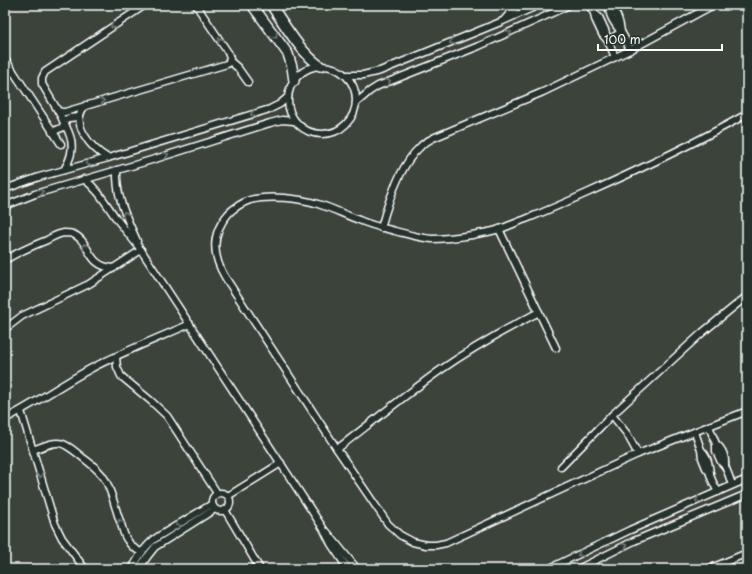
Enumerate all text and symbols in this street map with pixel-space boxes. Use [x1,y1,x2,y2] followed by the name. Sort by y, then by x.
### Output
[110,22,117,29] one-way arrow
[598,26,722,52] scale bar
[504,30,512,38] one-way arrow
[604,30,641,48] text: 100 m
[271,32,278,39] one-way arrow
[448,37,456,45] one-way arrow
[218,38,225,45] one-way arrow
[385,78,392,86] one-way arrow
[98,97,105,106] one-way arrow
[250,109,257,118] one-way arrow
[162,151,169,160] one-way arrow
[85,158,92,167] one-way arrow
[38,188,45,197] one-way arrow
[122,211,130,218] one-way arrow
[82,243,89,250] one-way arrow
[35,471,44,478] one-way arrow
[695,495,703,503] one-way arrow
[116,519,125,526] one-way arrow
[175,520,182,527] one-way arrow
[621,543,628,551] one-way arrow
[577,549,584,557] one-way arrow

